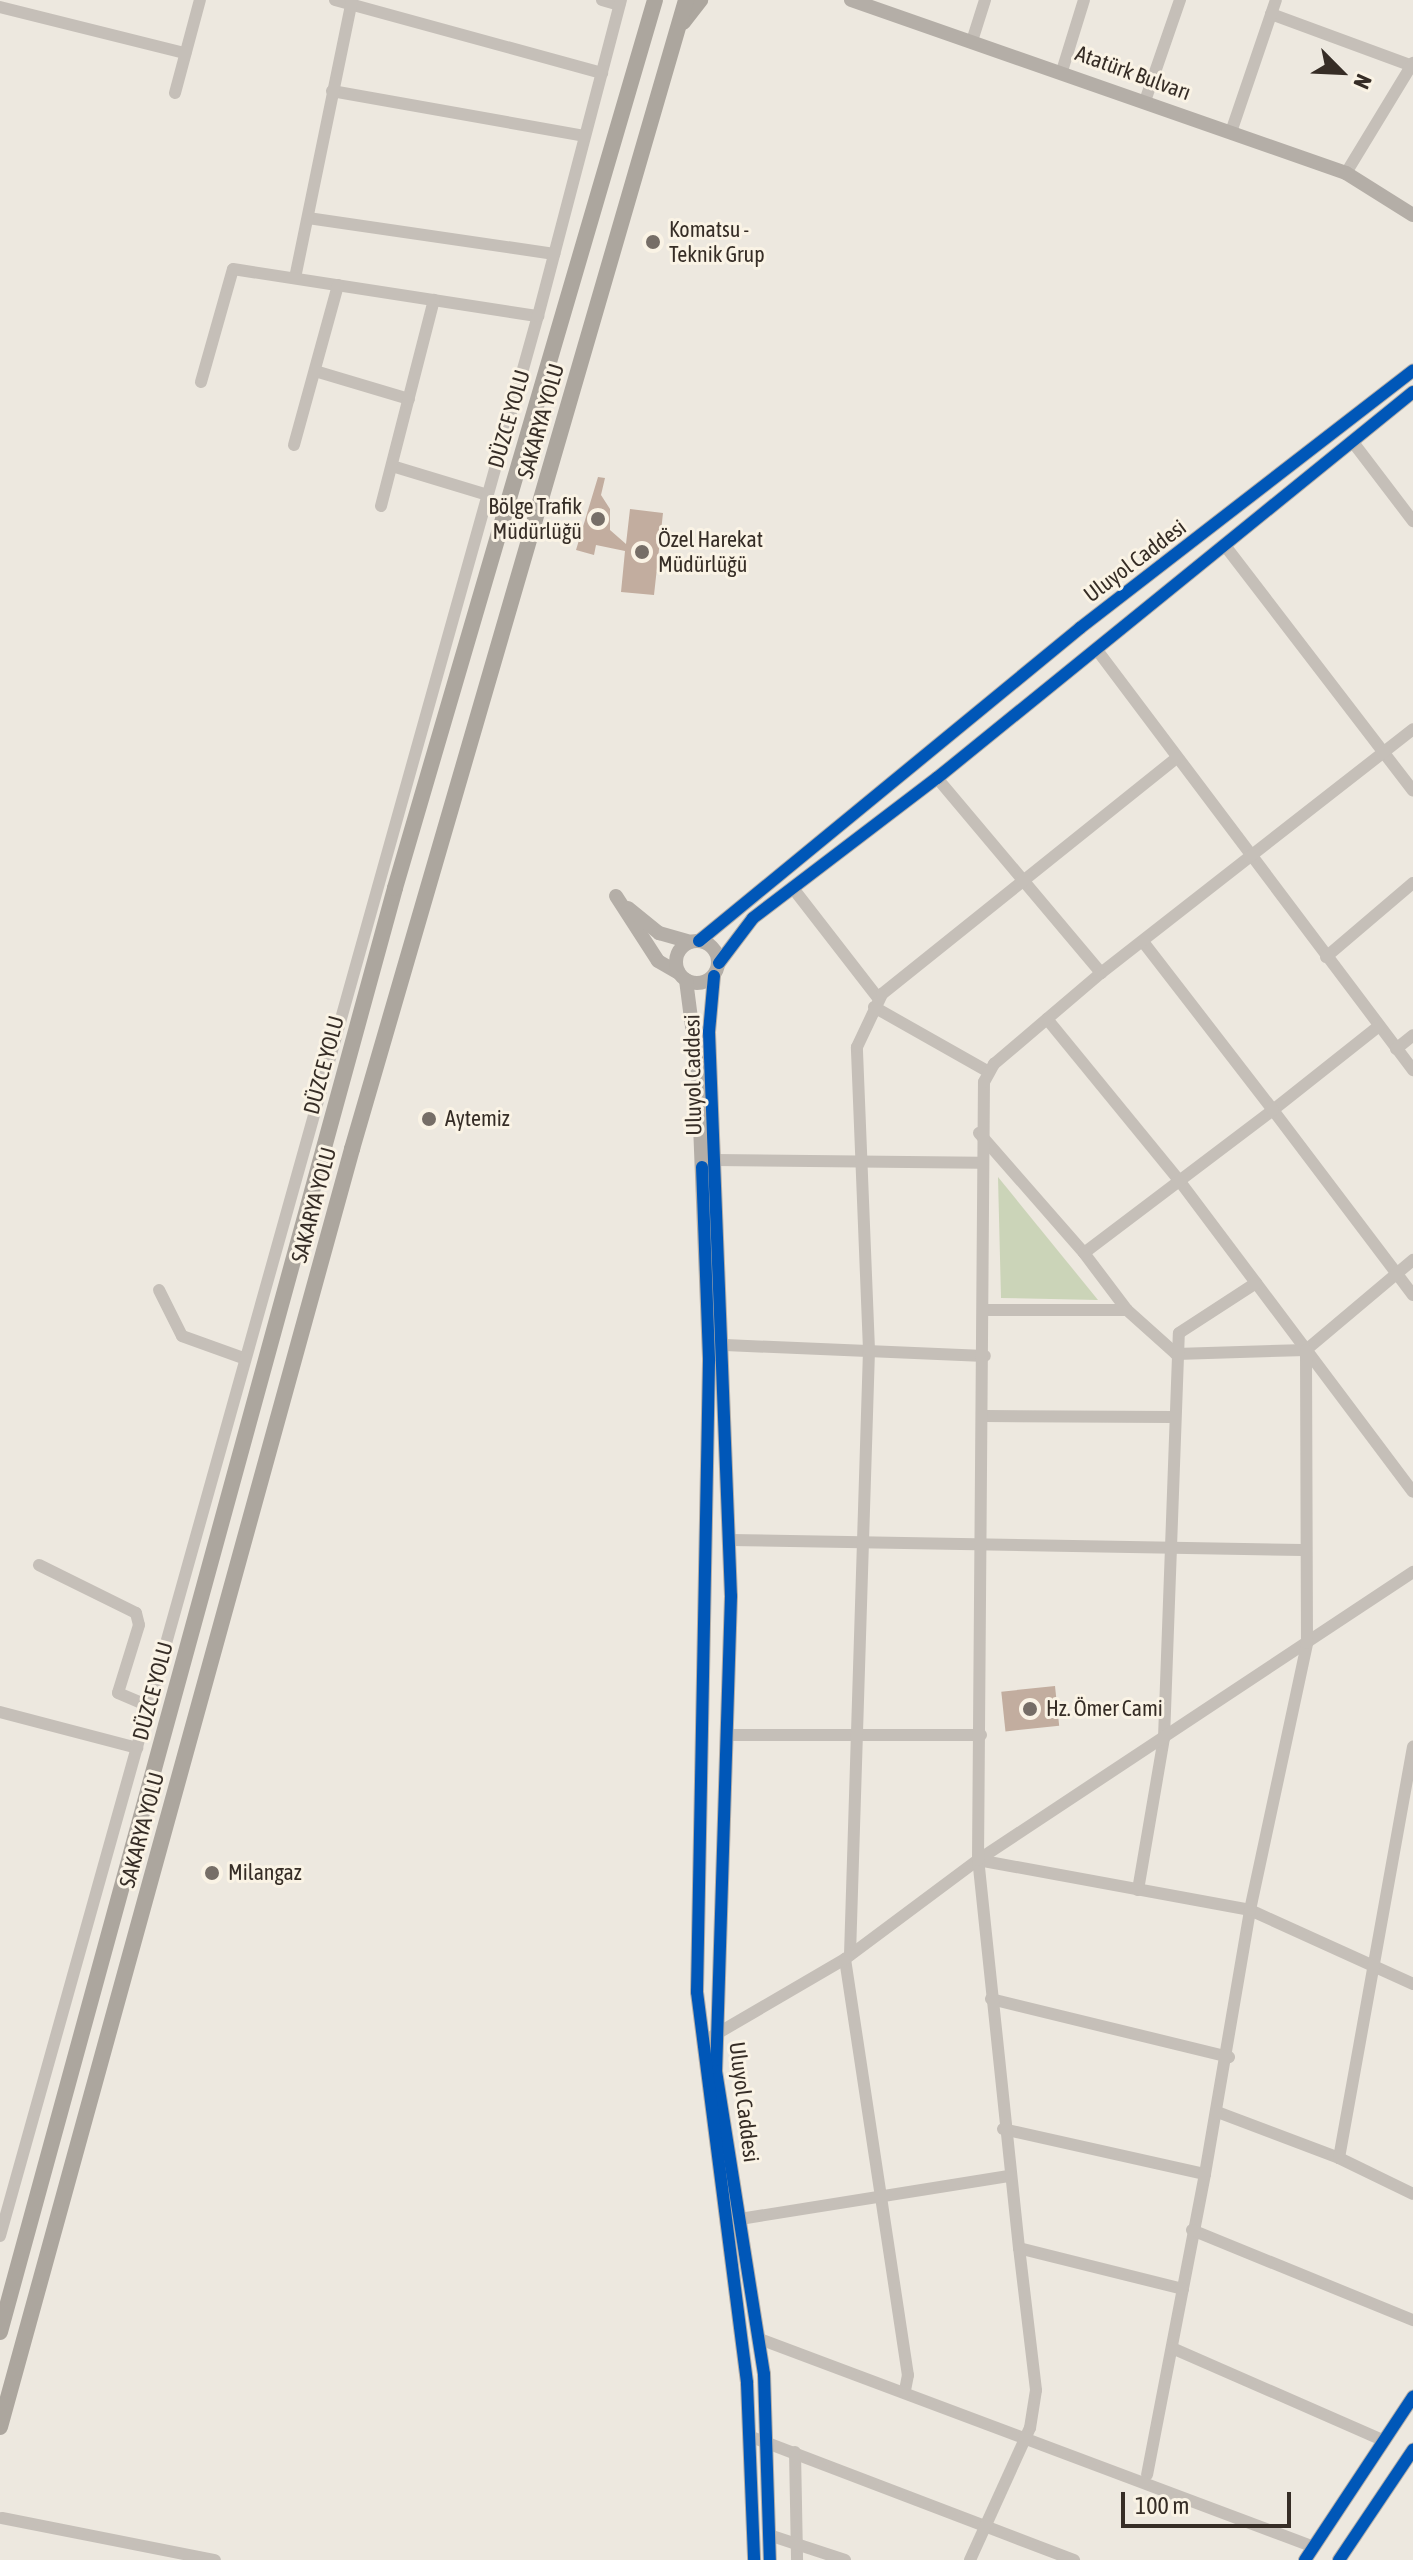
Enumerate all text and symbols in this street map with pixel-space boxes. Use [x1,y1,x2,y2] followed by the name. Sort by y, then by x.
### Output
[1301,32,1381,112] north arrow
[1072,40,1194,106] street label: Atatürk Bulvarı
[1348,71,1377,93] text: N
[669,216,765,268] place label: Komatsu - Teknik Grup
[644,233,662,251] marker: Komatsu - Teknik Grup
[512,360,570,482] street label: SAKARYA YOLU
[482,367,536,471] street label: DÜZCE YOLU
[488,493,582,544] place label: Bölge Trafik Müdürlüğü
[589,510,607,528] marker: Bölge Trafik Müdürlüğü
[1079,514,1191,608] street label: Uluyol Caddesi
[658,526,763,578] place label: Özel Harekat Müdürlüğü
[633,543,651,561] marker: Özel Harekat Müdürlüğü
[298,1013,350,1117] street label: DÜZCE YOLU
[679,1014,707,1136] street label: Uluyol Caddesi
[445,1106,510,1132] place label: Aytemiz
[420,1110,438,1128] marker: Aytemiz
[286,1144,342,1266] street label: SAKARYA YOLU
[127,1639,179,1743] street label: DÜZCE YOLU
[1046,1696,1163,1722] place label: Hz. Ömer Cami
[1021,1700,1039,1718] marker: Hz. Ömer Cami
[114,1769,170,1891] street label: SAKARYA YOLU
[228,1860,302,1886] place label: Milangaz
[203,1864,221,1882] marker: Milangaz
[724,2040,764,2164] street label: Uluyol Caddesi
[1125,2476,1295,2526] scale bar
[1135,2492,1189,2519] text: 100 m

